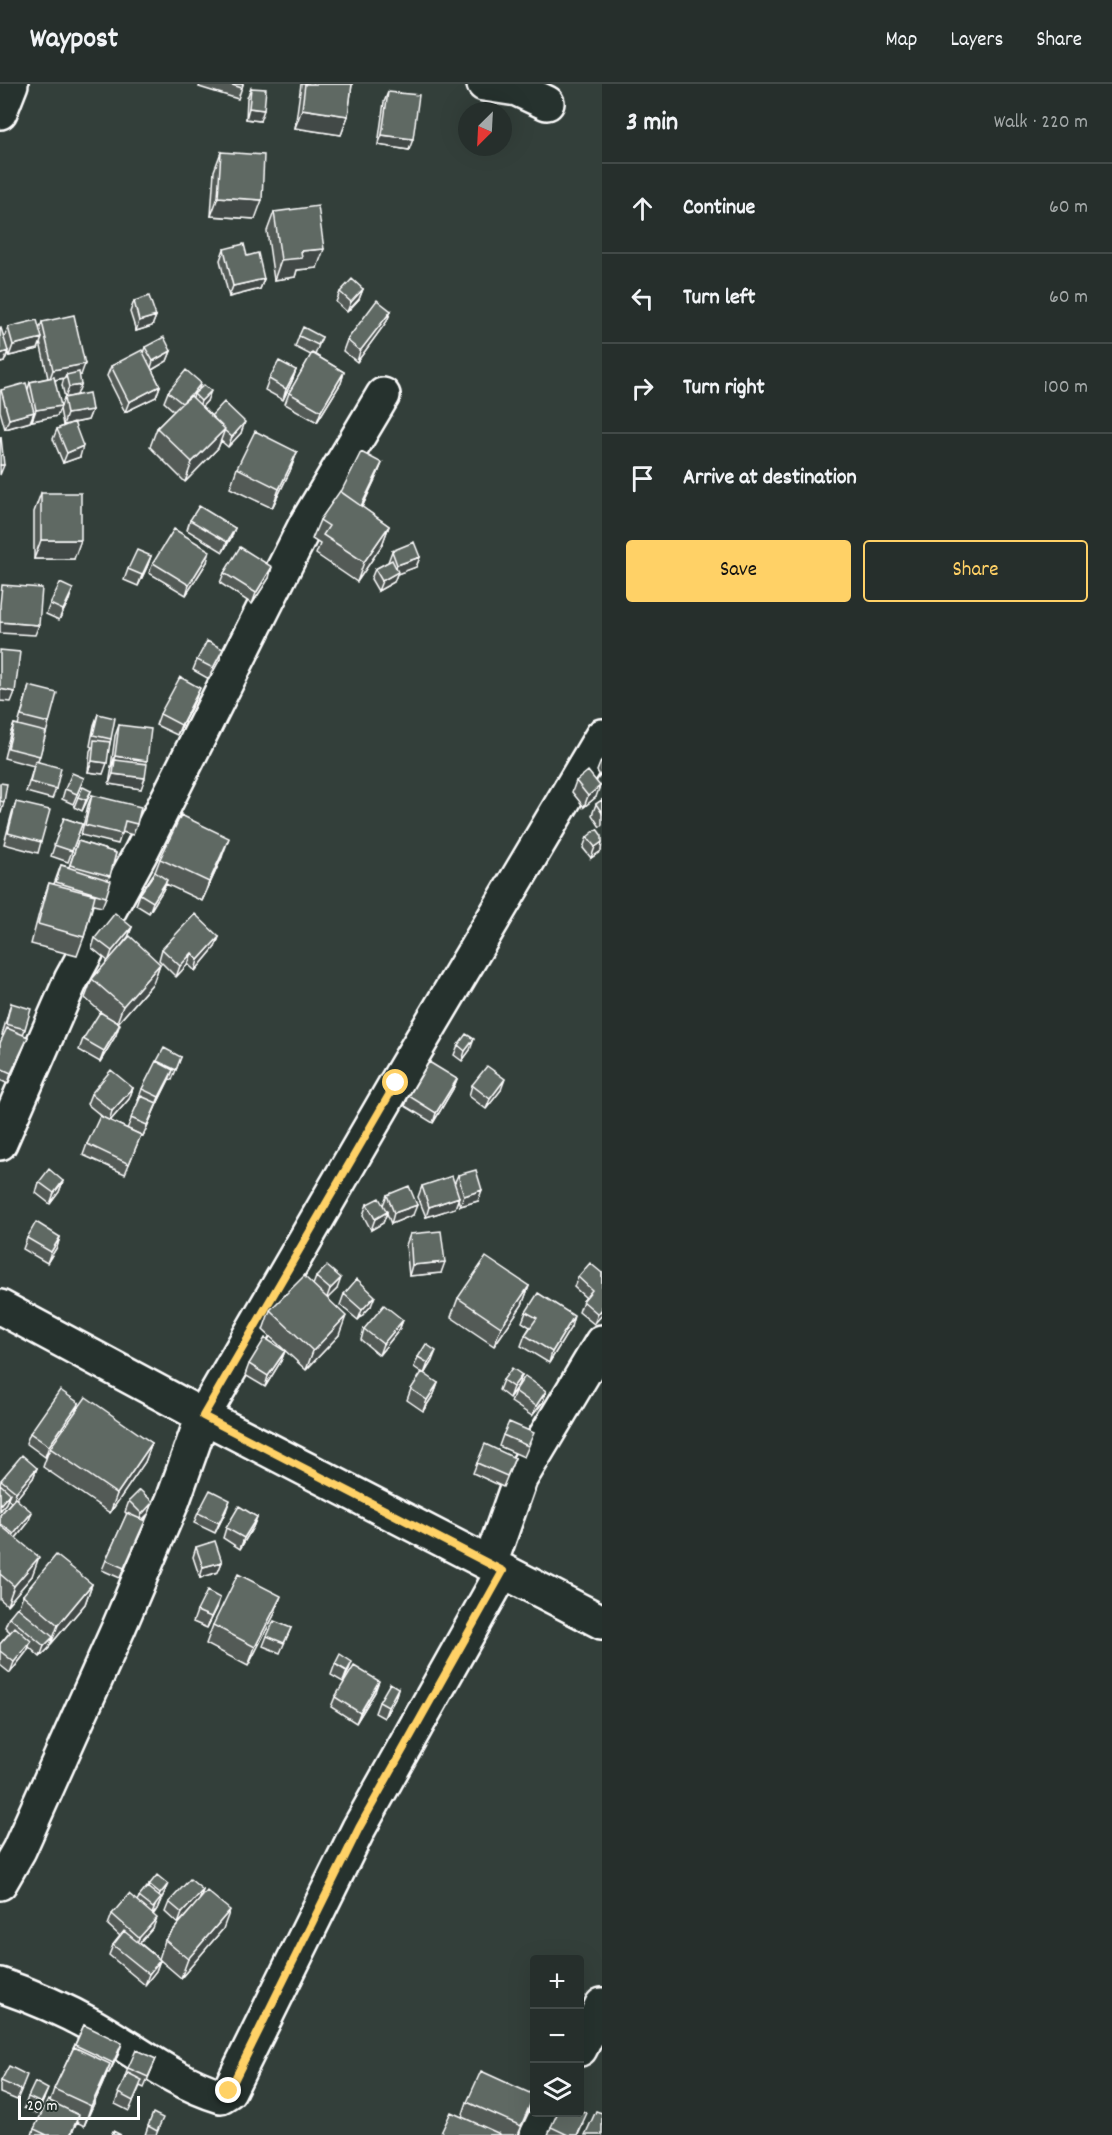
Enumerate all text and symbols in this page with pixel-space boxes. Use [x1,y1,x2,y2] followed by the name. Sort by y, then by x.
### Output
[30,21,118,61] text: Waypost
[886,26,917,56] text: Map
[950,26,1003,56] text: Layers
[1036,26,1082,56] text: Share
[458,102,512,156] north arrow
[626,105,678,142] text: 3 min
[994,109,1088,137] text: Walk · 220 m
[626,192,659,225] icon: ahead
[683,193,755,224] text: Continue
[1049,194,1088,222] text: 60 m
[626,282,659,315] icon: left
[683,283,755,314] text: Turn left
[1049,284,1088,312] text: 60 m
[626,372,659,405] icon: right
[683,373,765,404] text: Turn right
[1044,374,1088,402] text: 100 m
[626,462,659,495] icon: arrive
[683,463,857,494] text: Arrive at destination
[626,540,851,602] button: Save
[863,540,1088,602] button: Share
[382,1069,408,1095] route start
[530,1955,584,2117] map controls
[530,1955,584,2009] button: +
[530,2009,584,2063] button: −
[530,2063,584,2117] button: layers
[215,2077,241,2103] route end
[18,2093,140,2120] scale bar
[27,2095,57,2118] text: 20 m

